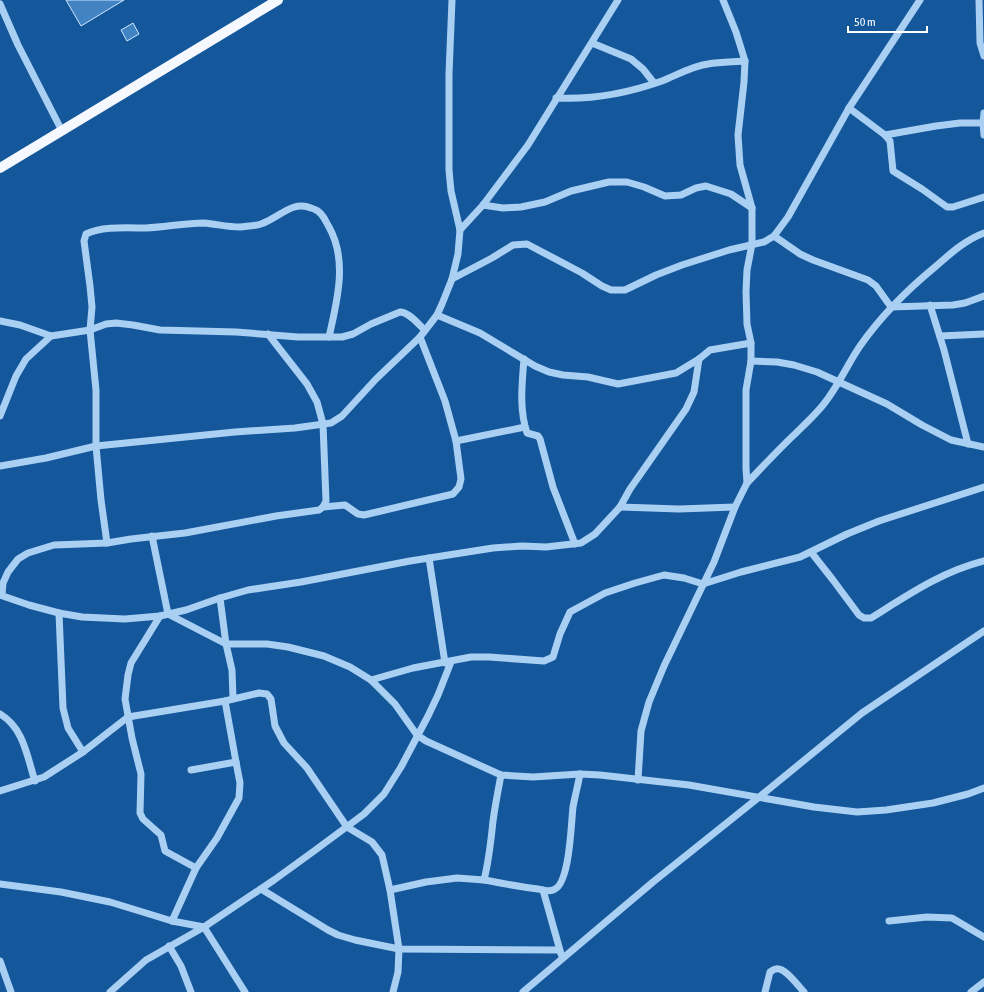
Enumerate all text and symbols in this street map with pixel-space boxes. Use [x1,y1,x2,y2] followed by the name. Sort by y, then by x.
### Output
[848,8,927,34] scale bar
[854,15,876,29] text: 50 m

